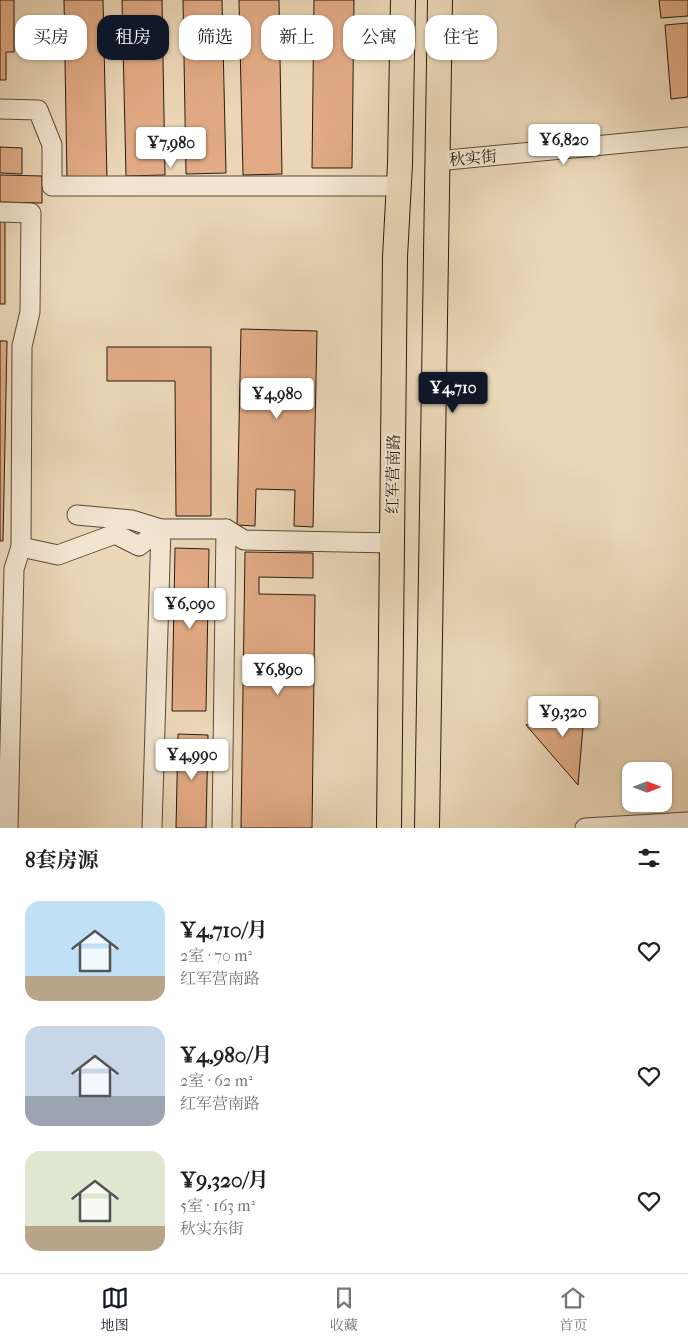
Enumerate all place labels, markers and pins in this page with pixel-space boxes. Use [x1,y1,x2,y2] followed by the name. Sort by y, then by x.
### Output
[523,124,605,166] pin: ¥6,820
[130,126,212,169] pin: ¥7,980
[412,372,494,414] pin: ¥4,710
[236,378,318,420] pin: ¥4,980
[149,588,231,630] pin: ¥6,090
[237,654,319,696] pin: ¥6,890
[522,696,604,738] pin: ¥9,320
[151,738,233,781] pin: ¥4,990

